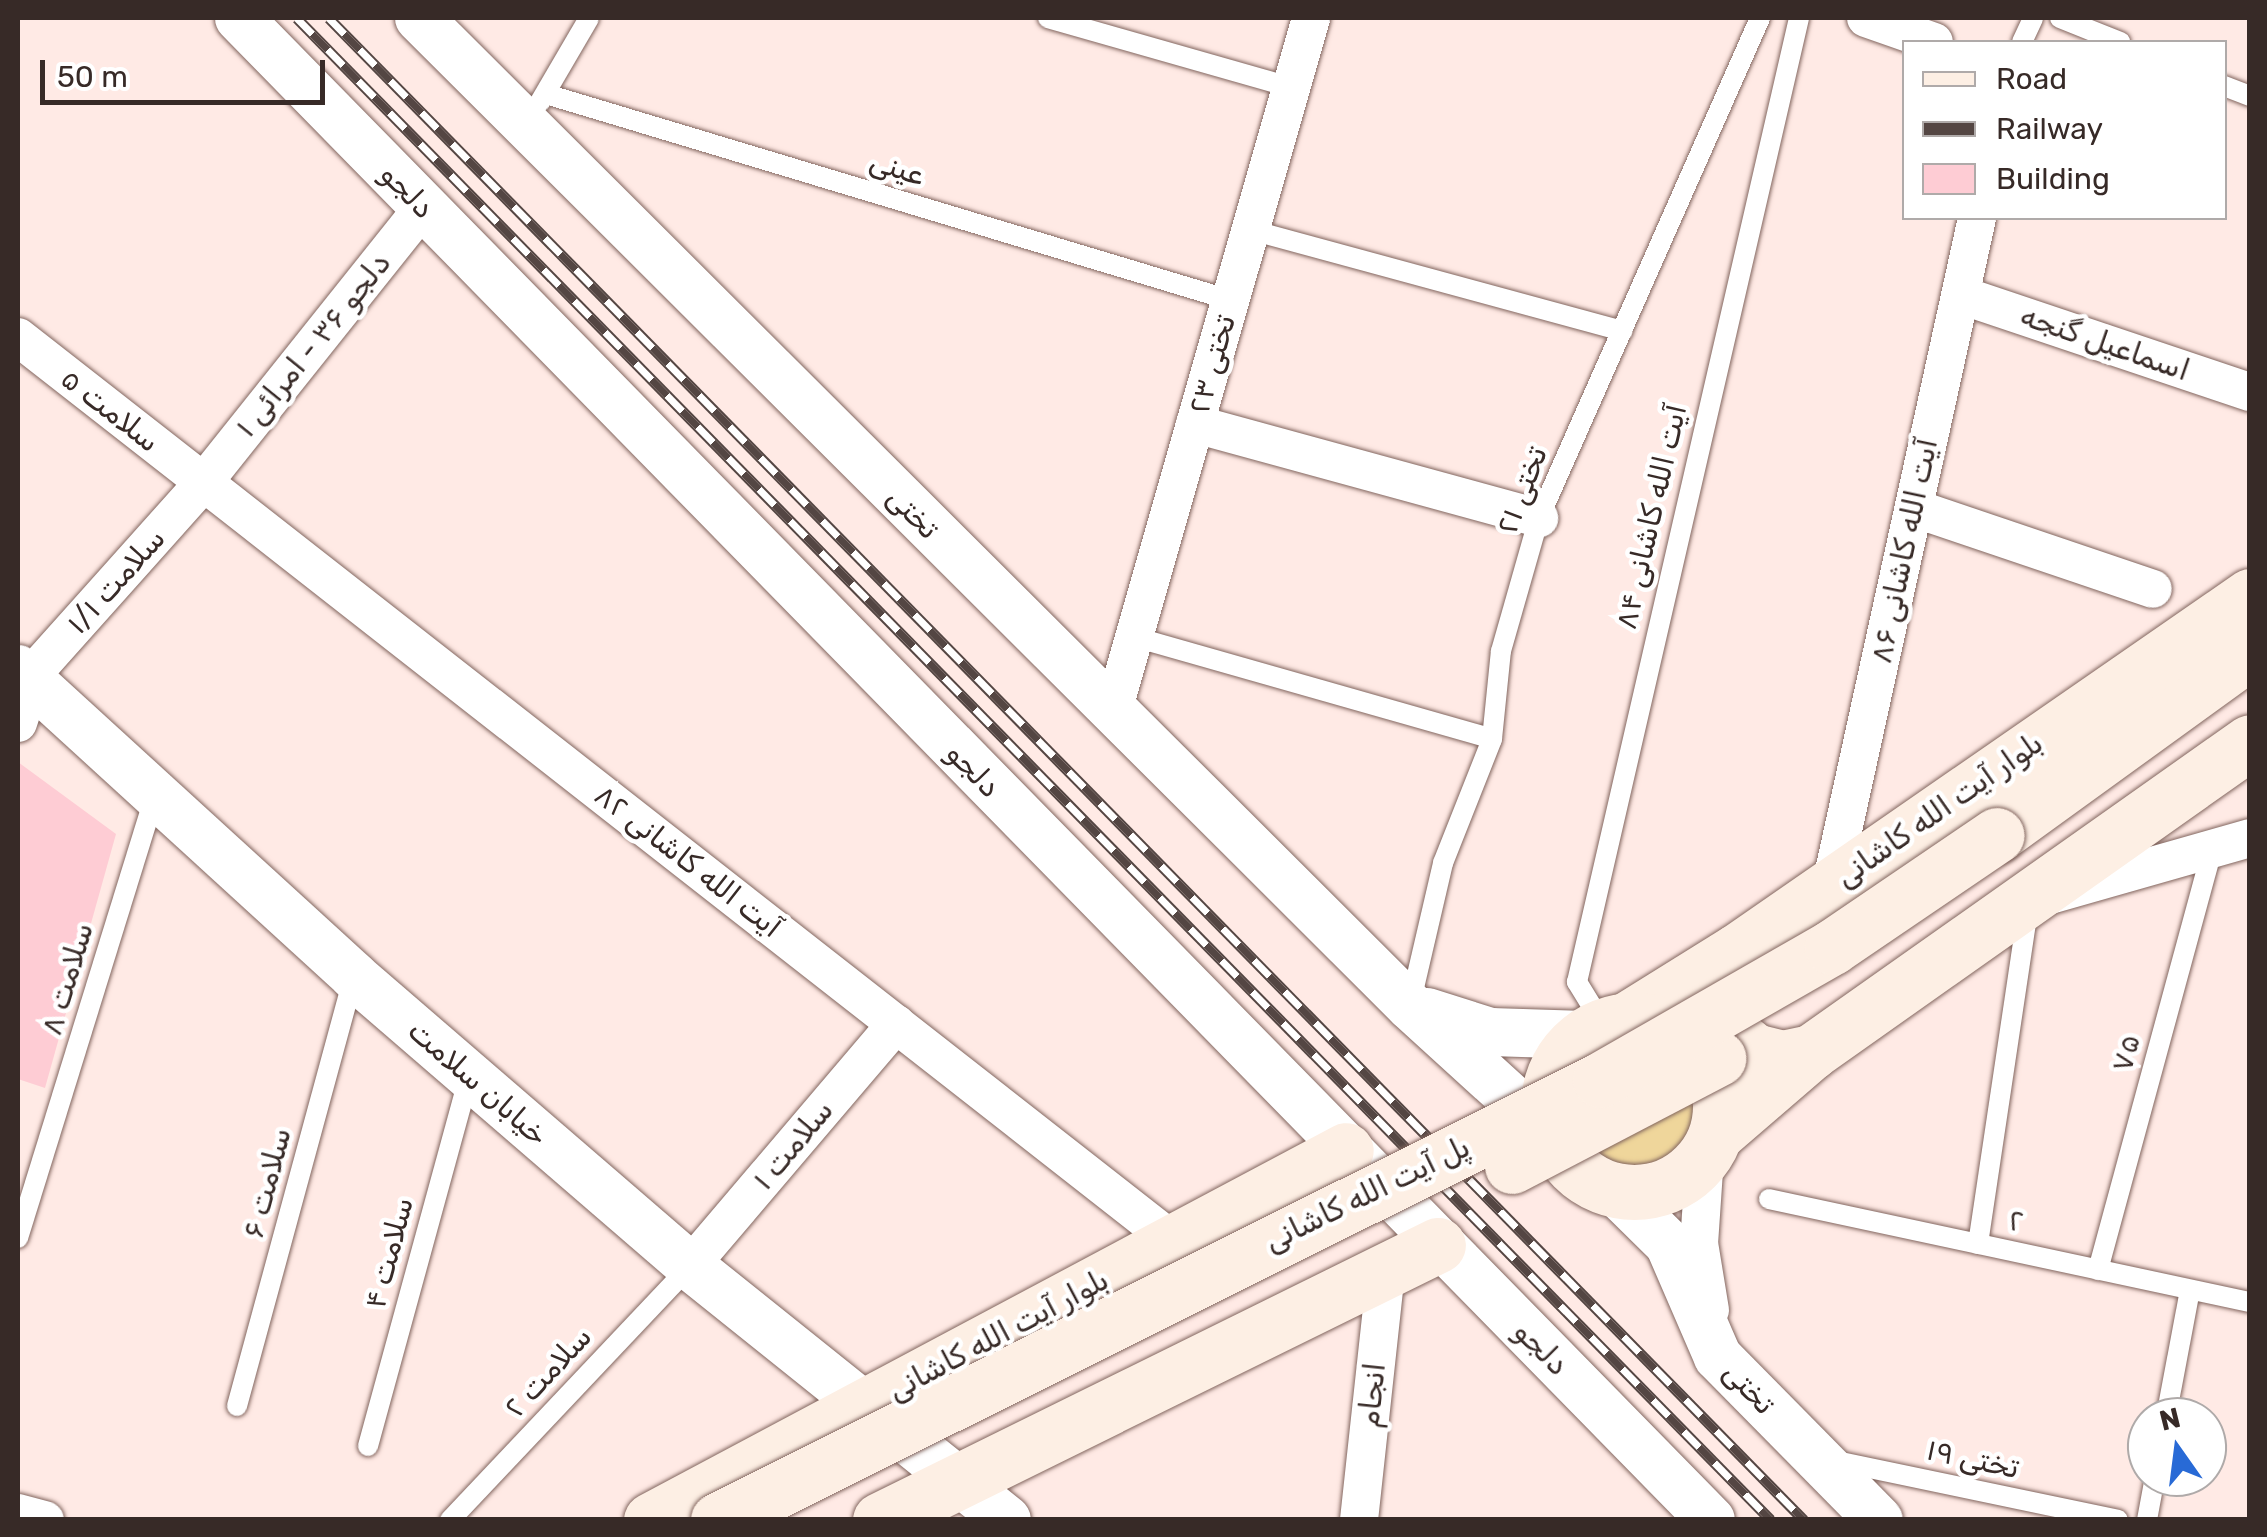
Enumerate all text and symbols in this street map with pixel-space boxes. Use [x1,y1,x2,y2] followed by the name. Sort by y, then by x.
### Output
[45,40,330,102] scale bar
[1902,40,2227,220] legend
[57,59,128,95] text: 50 m
[1996,61,2067,97] text: Road
[1996,111,2103,147] text: Railway
[865,143,929,193] street label: عینی
[372,156,442,226] street label: دلجو
[1996,161,2110,197] text: Building
[228,246,398,444] street label: دلجو ۳۶ - امرائی ۱
[2016,297,2194,389] street label: اسماعیل گنجه
[1181,310,1243,418] street label: تختی ۲۳
[53,360,167,460] street label: سلامت ۵
[1608,401,1694,633] street label: آیت الله کاشانی ۸۴
[1863,435,1945,667] street label: آیت الله کاشانی ۸۶
[1489,441,1555,539] street label: تختی ۲۱
[879,479,947,547] street label: تختی
[59,521,173,641] street label: سلامت ۱/۱
[1828,725,2050,895] street label: بلوار آیت الله کاشانی
[938,735,1008,805] street label: دلجو
[587,777,789,945] street label: آیت الله کاشانی ۸۲
[33,918,101,1040] street label: سلامت ۸
[401,1012,555,1154] street label: خیابان سلامت
[2104,1030,2148,1076] street label: ۷۵
[745,1093,841,1197] street label: سلامت ۱
[235,1124,299,1242] street label: سلامت ۶
[1258,1129,1476,1259] street label: پل آیت الله کاشانی
[357,1193,421,1313] street label: سلامت ۴
[2005,1202,2027,1240] street label: ۲
[881,1262,1115,1408] street label: بلوار آیت الله کاشانی
[1506,1313,1576,1383] street label: دلجو
[497,1319,599,1425] street label: سلامت ۲
[1715,1354,1783,1422] street label: تختی
[1351,1361,1393,1429] street label: انجام
[2127,1397,2227,1497] north arrow
[2156,1401,2184,1438] text: N
[1923,1432,2023,1486] street label: تختی ۱۹

